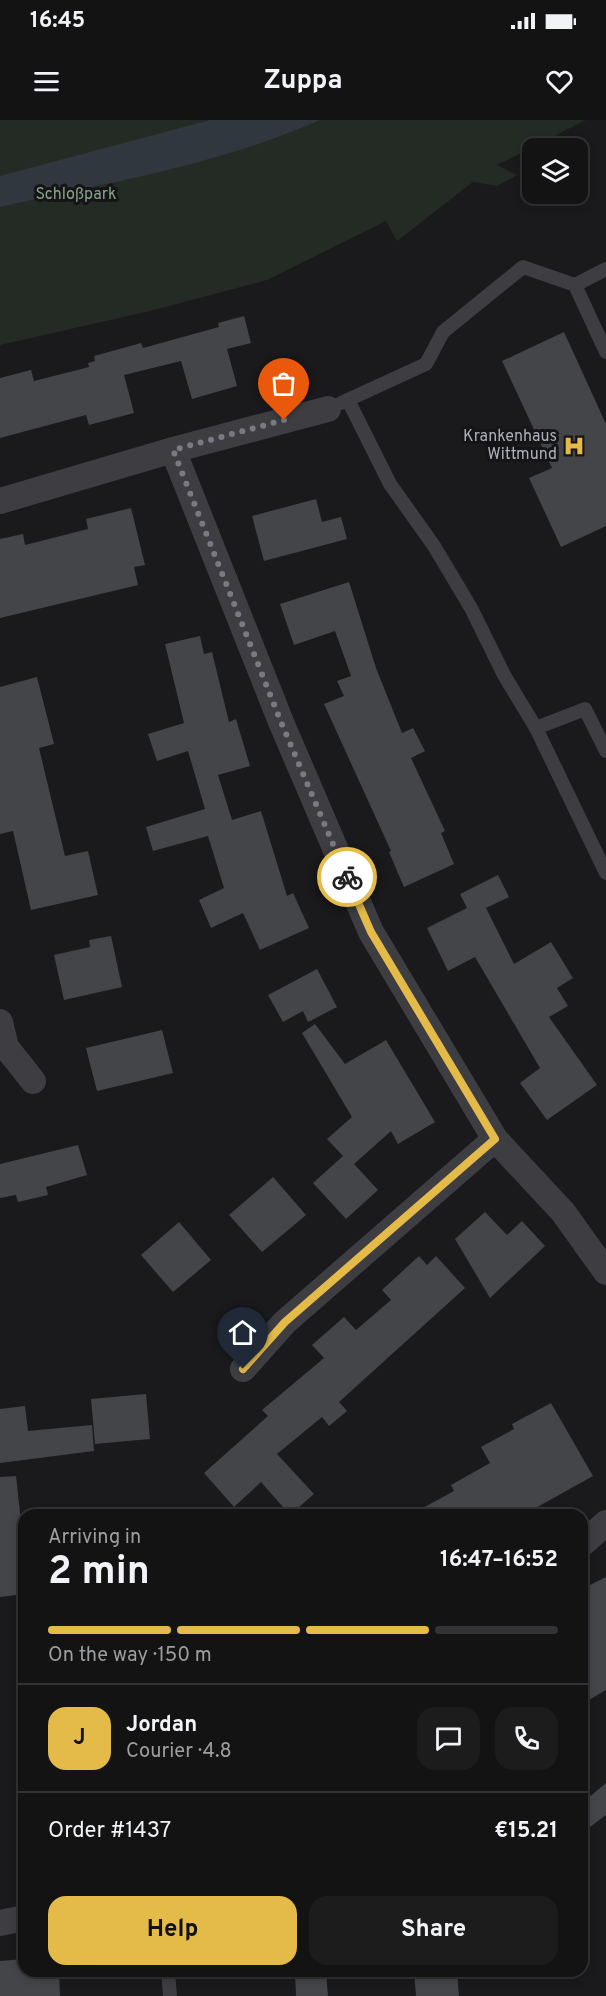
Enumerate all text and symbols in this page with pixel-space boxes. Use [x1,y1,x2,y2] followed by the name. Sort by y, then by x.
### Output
[30,8,85,35] text: 16:45
[263,64,343,98] text: Zuppa
[30,65,63,98] icon: menu
[543,65,576,98] icon: heart
[522,138,588,204] map controls
[522,138,588,204] button: layers
[36,185,116,205] park label: Schloßpark
[258,358,309,420] pin
[267,367,300,400] icon: bag
[463,427,557,465] place label: Krankenhaus Wittmund
[562,434,586,458] hospital icon: Krankenhaus Wittmund
[317,847,377,907] courier
[331,861,364,894] icon: bike
[217,1307,268,1369] pin
[226,1316,259,1349] icon: home
[48,1525,141,1551] text: Arriving in
[440,1547,558,1574] text: 16:47–16:52
[48,1549,150,1598] text: 2 min
[48,1643,212,1669] text: On the way · 150 m
[417,1707,480,1770] button: chat
[495,1707,558,1770] button: phone
[126,1712,197,1739] text: Jordan
[73,1725,86,1752] text: J
[126,1739,232,1765] text: Courier · 4.8
[48,1818,171,1845] text: Order #1437
[494,1818,558,1845] text: €15.21
[48,1896,297,1965] button: Help
[309,1896,558,1965] button: Share

